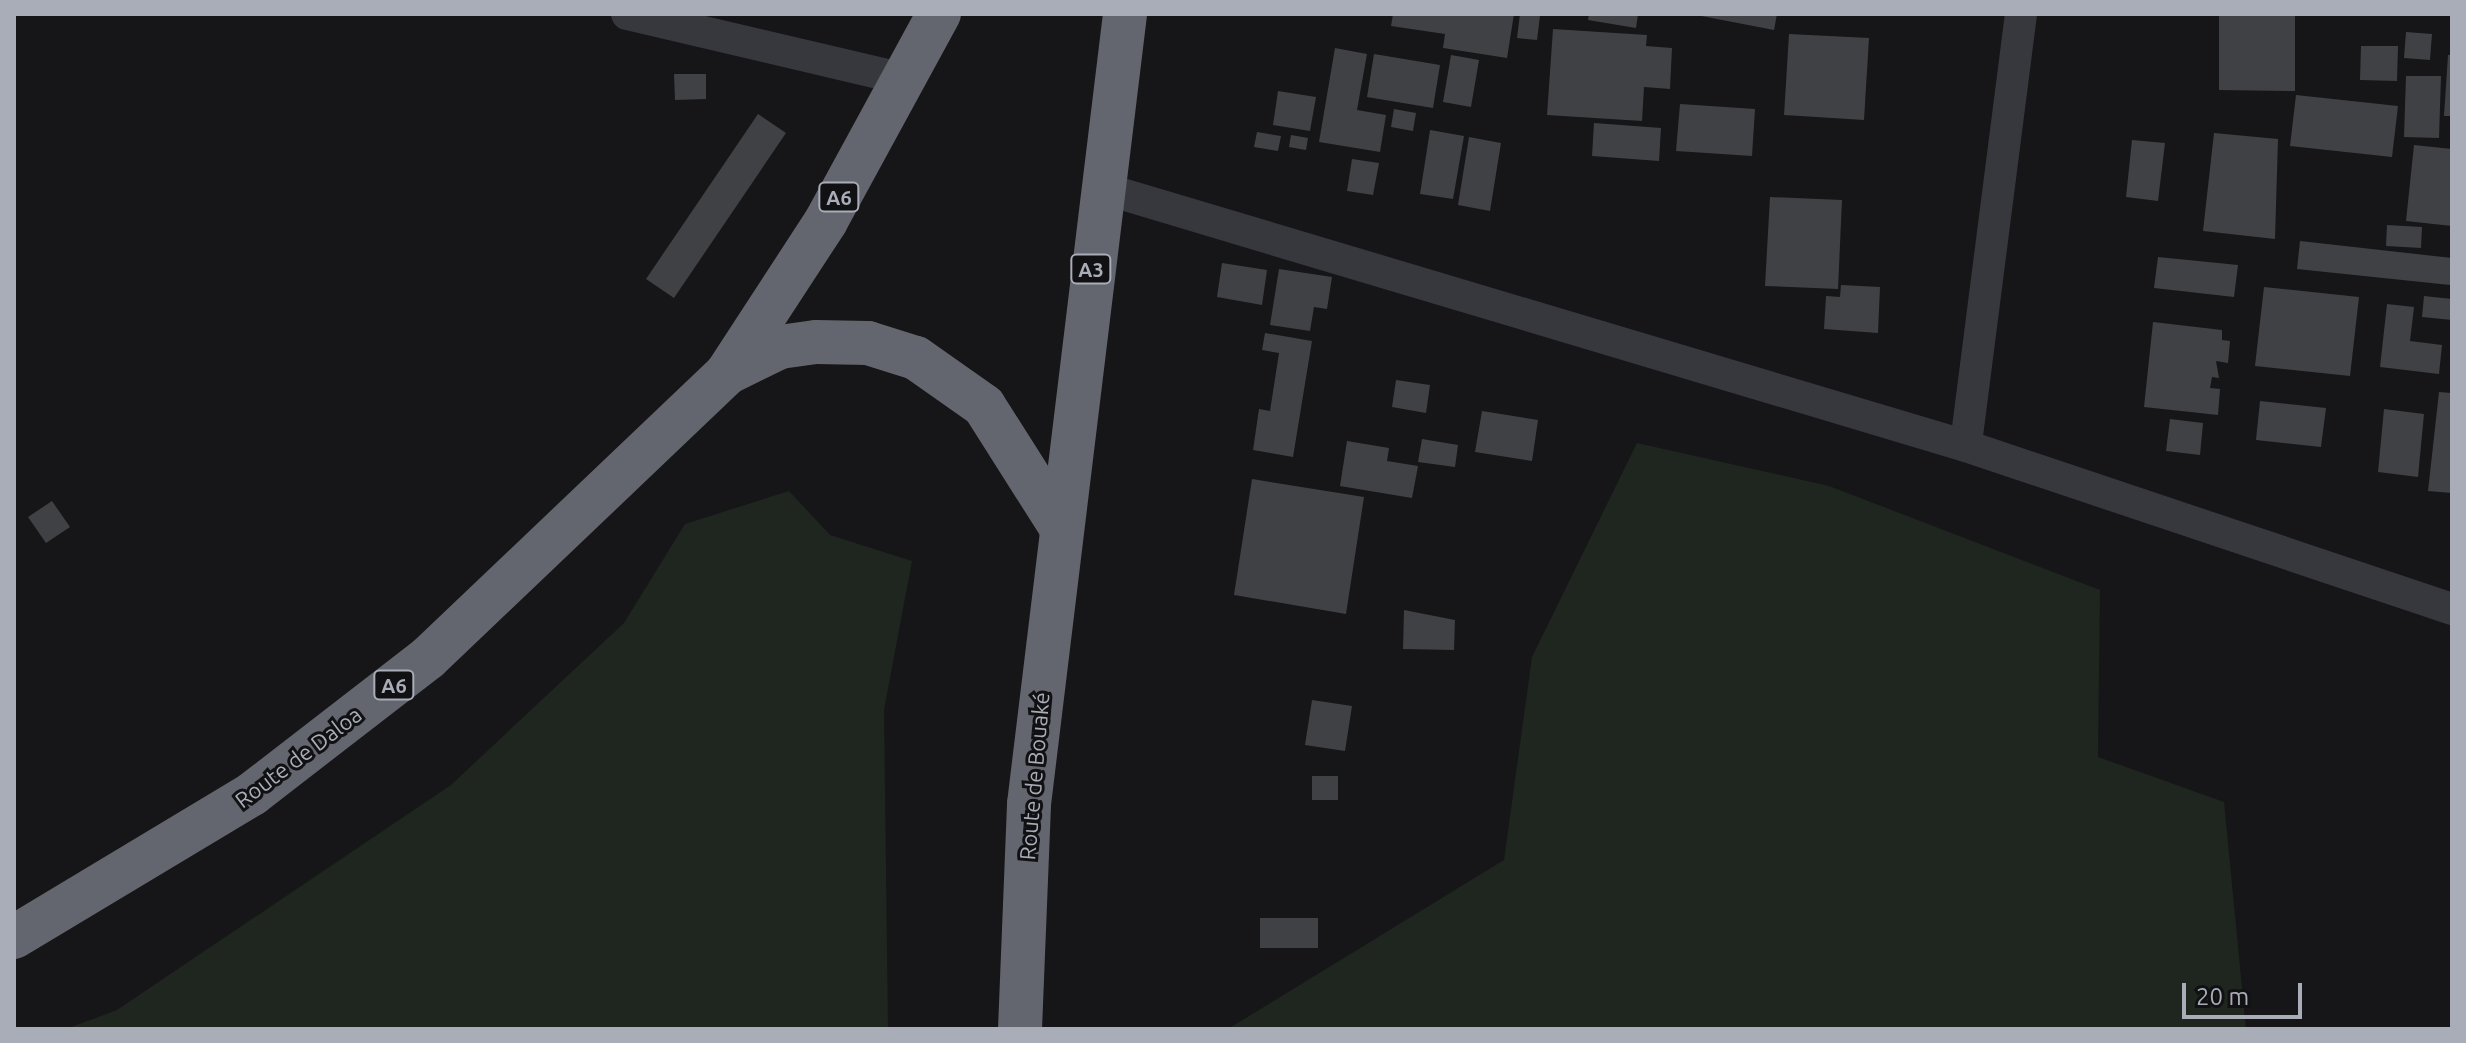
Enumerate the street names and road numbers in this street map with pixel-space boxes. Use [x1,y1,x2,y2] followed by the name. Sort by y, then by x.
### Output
[817,181,861,213] road number: A6
[1069,253,1113,285] road number: A3
[372,669,416,701] road number: A6
[1014,691,1054,861] street label: Route de Bouaké
[229,701,367,813] street label: Route de Daloa

